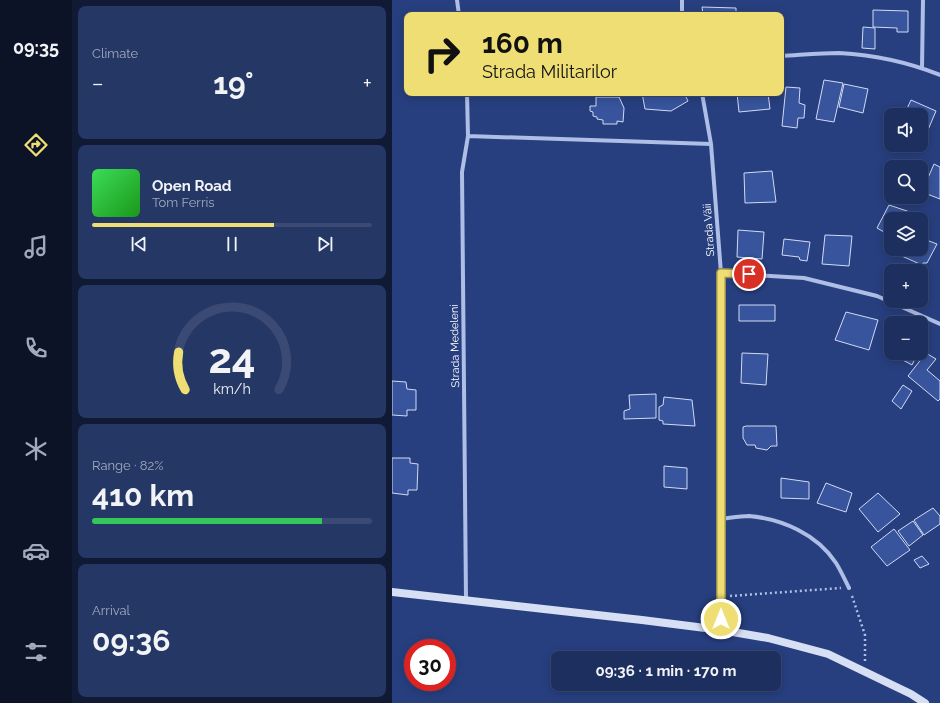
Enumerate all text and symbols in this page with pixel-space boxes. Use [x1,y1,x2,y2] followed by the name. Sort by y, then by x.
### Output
[482,27,563,60] text: 160 m
[416,28,468,80] icon: right
[13,37,59,58] text: 09:35
[92,46,138,61] text: Climate
[482,61,617,82] text: Strada Militarilor
[213,66,253,101] text: 19°
[92,70,104,96] text: −
[363,70,372,96] text: +
[884,108,928,360] map controls
[884,108,928,152] button: sound
[22,131,50,159] icon: directions
[884,160,928,204] button: search
[152,177,232,195] text: Open Road
[152,195,215,210] text: Tom Ferris
[701,203,717,257] street label: Strada Văii
[884,212,928,256] button: layers
[22,233,50,261] icon: music
[128,233,150,255] icon: previous
[221,233,243,255] icon: pause
[314,233,336,255] icon: next
[732,257,766,291] pin
[738,263,760,285] icon: arrive
[884,264,928,308] button: +
[448,304,462,388] street label: Strada Medeleni
[884,316,928,360] button: −
[208,333,256,382] text: 24
[22,334,50,362] icon: phone
[213,380,251,396] text: km/h
[22,435,50,463] icon: climate
[92,458,164,473] text: Range · 82%
[92,478,194,513] text: 410 km
[22,537,50,565] icon: car
[700,598,742,640] position arrow
[92,603,130,618] text: Arrival
[92,623,170,658] text: 09:36
[22,638,50,666] icon: filters
[404,639,456,691] speed limit sign: 30
[596,662,736,680] text: 09:36 · 1 min · 170 m

